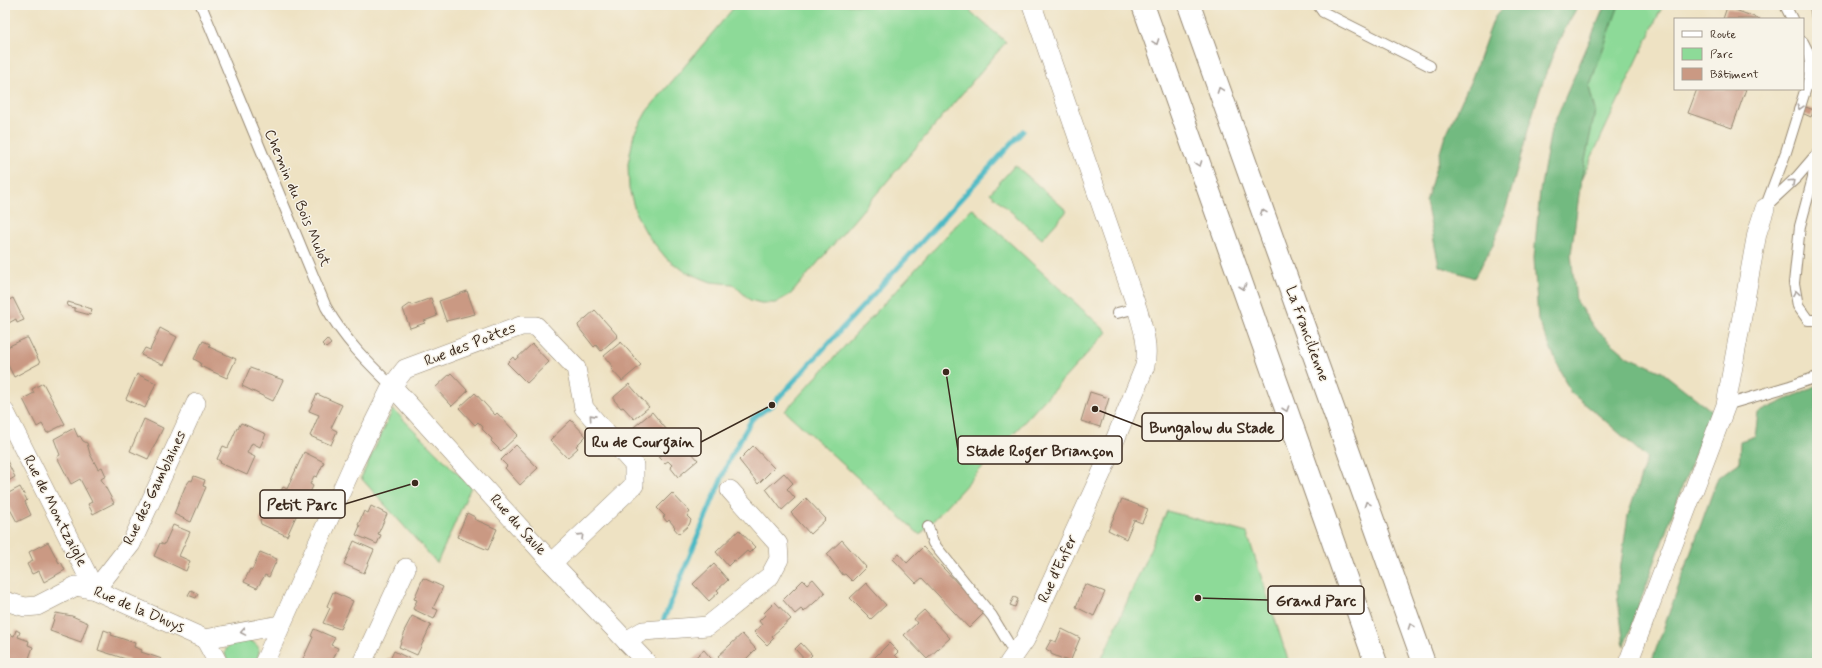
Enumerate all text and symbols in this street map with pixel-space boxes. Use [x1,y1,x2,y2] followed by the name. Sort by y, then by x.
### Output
[1674,18,1804,90] legend
[1710,27,1736,43] text: Route
[1151,38,1160,45] one-way arrow
[1710,47,1733,63] text: Parc
[1710,67,1759,83] text: Bâtiment
[1216,87,1224,94] one-way arrow
[1796,103,1805,110] one-way arrow
[259,126,335,270] street label: Chemin du Bois Mulot
[1195,161,1203,168] one-way arrow
[1788,179,1795,186] one-way arrow
[1260,209,1268,216] one-way arrow
[1238,283,1247,290] one-way arrow
[1280,284,1334,385] street label: La Francilienne
[1792,290,1800,296] one-way arrow
[421,318,519,372] street label: Rue des Poètes
[1282,406,1290,413] one-way arrow
[1142,413,1283,441] callout: Bungalow du Stade
[589,414,596,422] one-way arrow
[1149,418,1275,441] text: Bungalow du Stade
[119,427,192,549] street label: Rue des Gamblaines
[585,428,701,456] callout: Ru de Courgain
[592,432,695,455] text: Ru de Courgain
[958,436,1122,464] callout: Stade Roger Briançon
[966,441,1114,464] text: Stade Roger Briançon
[17,452,92,571] street label: Rue de Montzaigle
[260,490,345,518] callout: Petit Parc
[485,490,551,560] street label: Rue du Saule
[267,495,338,516] text: Petit Parc
[1364,500,1372,507] one-way arrow
[1033,532,1083,606] street label: Rue d'Enfer
[576,533,584,541] one-way arrow
[90,582,188,638] street label: Rue de la Dhuys
[1268,586,1364,614] callout: Grand Parc
[1276,591,1357,612] text: Grand Parc
[1407,623,1416,630] one-way arrow
[240,628,246,636] one-way arrow

